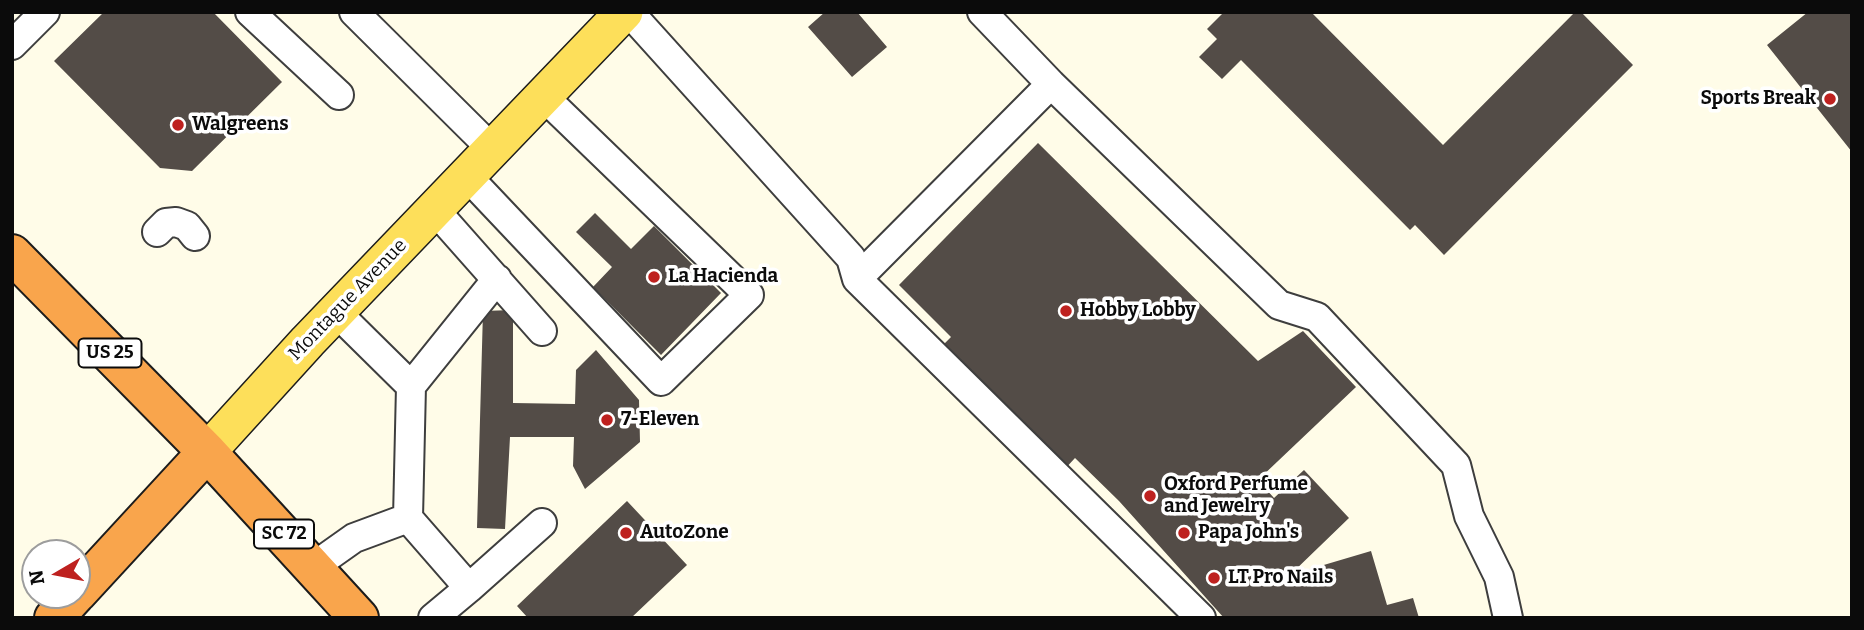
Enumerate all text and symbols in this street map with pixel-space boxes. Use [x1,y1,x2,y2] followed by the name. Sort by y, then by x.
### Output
[1700,88,1816,110] place label: Sports Break
[1822,91,1838,107] marker: Sports Break
[192,114,289,136] place label: Walgreens
[170,117,186,133] marker: Walgreens
[284,235,412,365] street label: Montague Avenue
[668,266,778,288] place label: La Hacienda
[646,269,662,285] marker: La Hacienda
[1080,300,1196,322] place label: Hobby Lobby
[1058,303,1074,319] marker: Hobby Lobby
[78,338,142,368] road number: US 25
[621,409,699,431] place label: 7-Eleven
[599,412,615,428] marker: 7-Eleven
[1164,474,1308,518] place label: Oxford Perfume and Jewelry
[1142,488,1158,504] marker: Oxford Perfume and Jewelry
[254,520,314,548] road number: SC 72
[640,522,729,544] place label: AutoZone
[1198,522,1299,544] place label: Papa John's
[618,525,634,541] marker: AutoZone
[1176,525,1192,541] marker: Papa John's
[21,539,91,609] north arrow
[1228,567,1333,589] place label: LT Pro Nails
[24,568,49,587] text: N
[1206,570,1222,586] marker: LT Pro Nails

